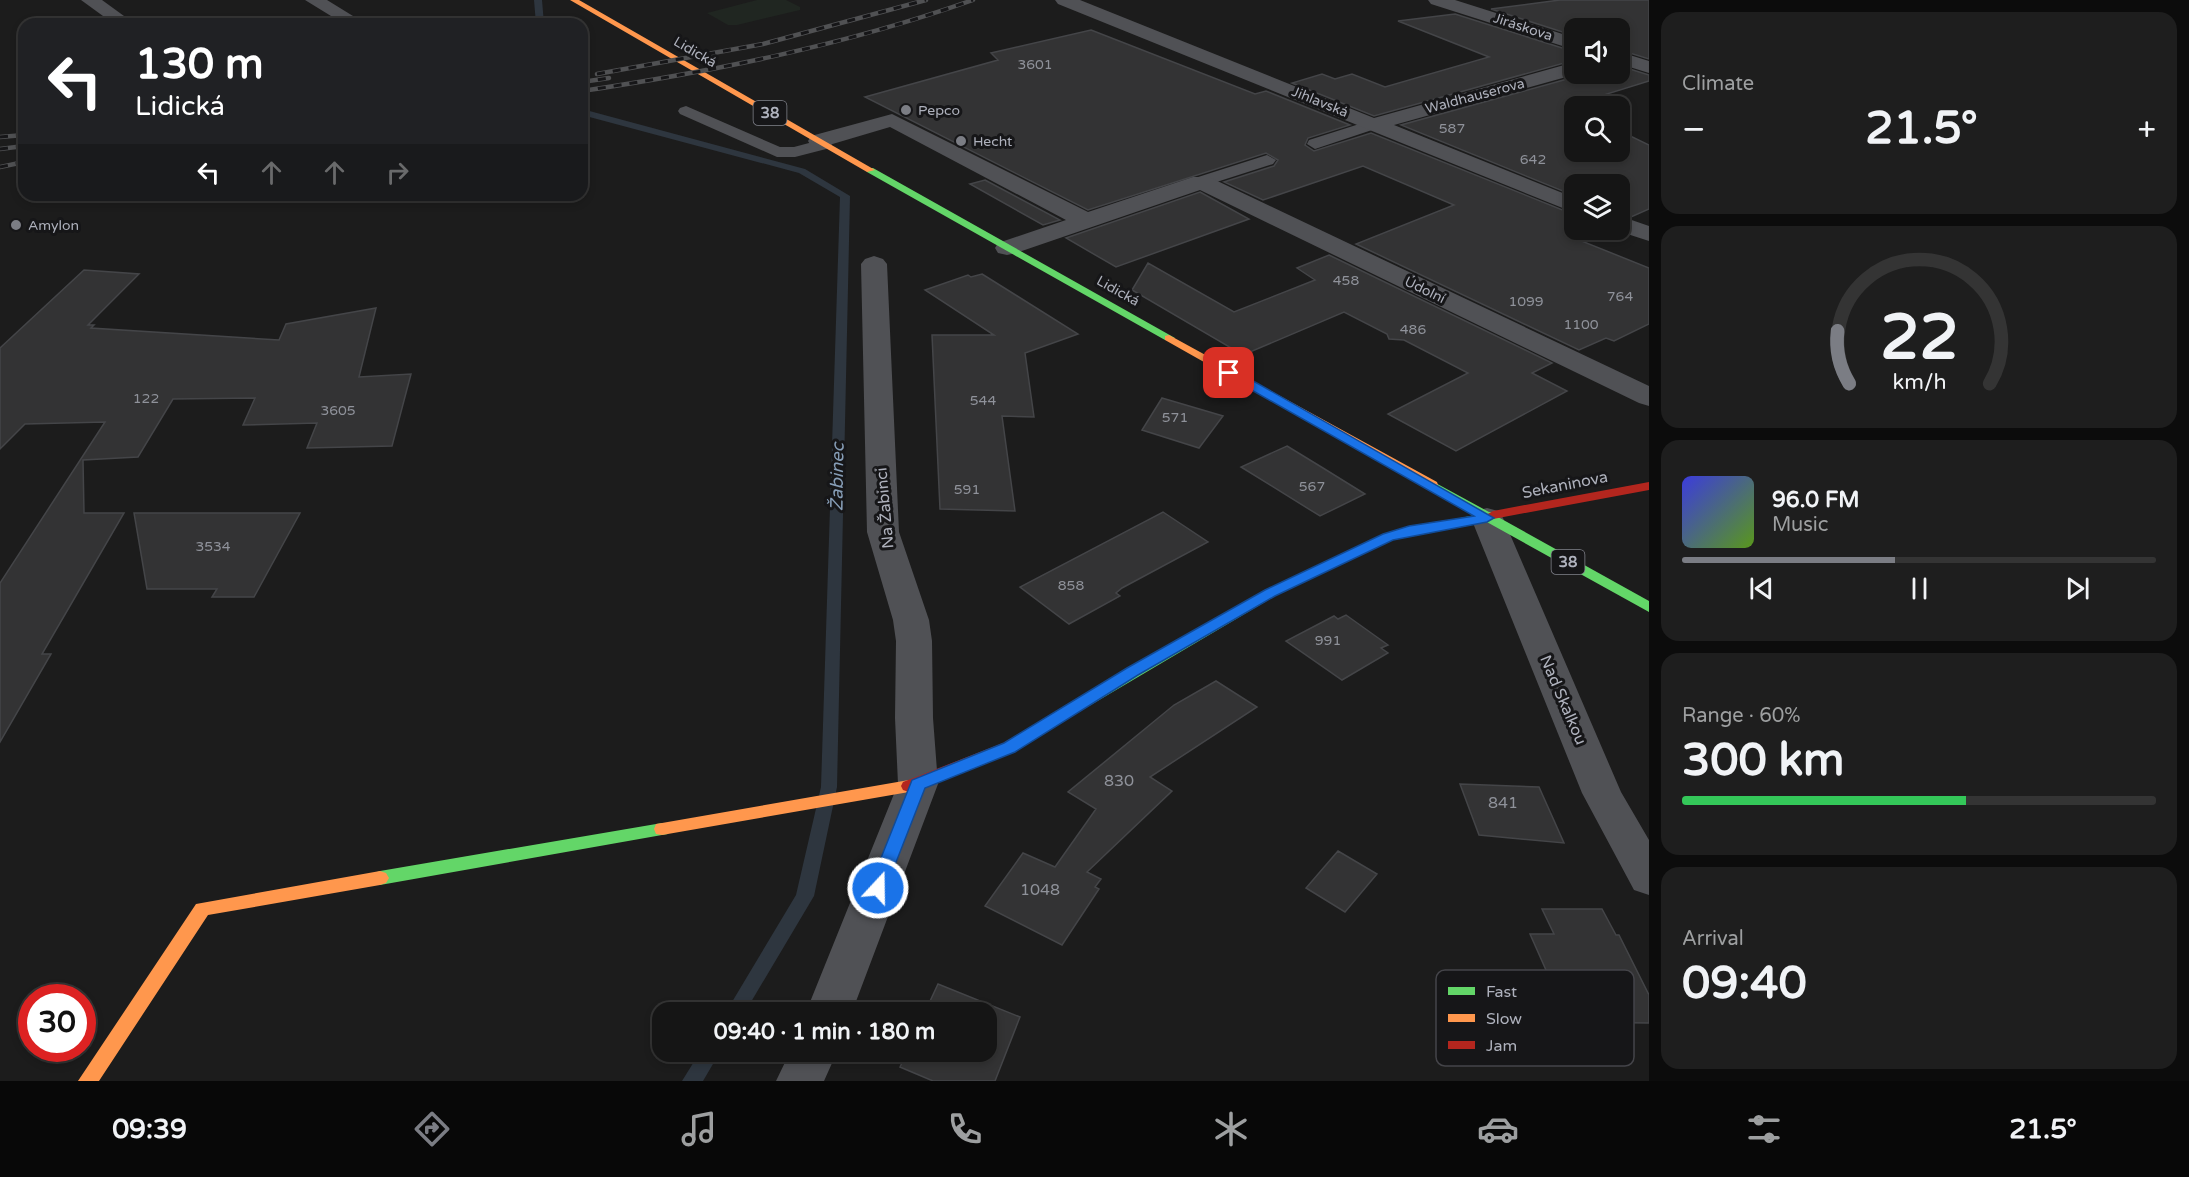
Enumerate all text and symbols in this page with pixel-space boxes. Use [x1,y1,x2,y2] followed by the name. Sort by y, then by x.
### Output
[1491,9,1555,45] street label: Jiráskova
[1564,18,1630,240] map controls
[1564,18,1630,84] button: sound
[671,33,719,71] street label: Lidická
[135,39,264,90] text: 130 m
[36,42,114,120] icon: left
[1017,56,1053,73] house number: 3601
[1682,72,1754,96] text: Climate
[1424,75,1526,117] street label: Waldhauserova
[1289,83,1351,121] street label: Jihlavská
[135,90,225,123] text: Lidická
[1564,96,1630,162] button: search
[754,101,786,125] road number: 38
[918,102,960,119] place label: Pepco
[1865,102,1978,156] text: 21.5°
[899,103,913,117] marker: Pepco
[1682,110,1706,149] text: −
[2137,110,2156,149] text: +
[1439,120,1465,137] house number: 587
[973,133,1013,150] place label: Hecht
[954,134,968,148] marker: Hecht
[1520,151,1546,168] house number: 642
[192,156,225,189] icon: left
[255,156,288,189] icon: ahead
[318,156,351,189] icon: ahead
[381,156,414,189] icon: right
[1564,174,1630,240] button: layers
[28,217,79,234] place label: Amylon
[9,218,23,232] marker: Amylon
[1093,272,1143,310] street label: Lidická
[1333,272,1359,289] house number: 458
[1402,273,1449,307] street label: Údolní
[1607,288,1633,305] house number: 764
[1508,293,1544,310] house number: 1099
[1880,301,1958,376] text: 22
[1563,316,1599,333] house number: 1100
[1400,321,1426,338] house number: 486
[1203,347,1254,398] pin
[1212,356,1245,389] icon: arrive
[1892,369,1946,395] text: km/h
[133,390,159,407] house number: 122
[970,392,996,409] house number: 544
[320,402,356,419] house number: 3605
[1162,409,1188,426] house number: 571
[825,440,849,511] water label: Žabinec
[871,467,899,549] street label: Na Žabinci
[1520,467,1610,503] street label: Sekaninova
[1299,478,1325,495] house number: 567
[954,481,980,498] house number: 591
[1772,487,1860,513] text: 96.0 FM
[1772,513,1828,537] text: Music
[195,538,231,555] house number: 3534
[1552,550,1584,574] road number: 38
[1745,572,1778,605] icon: previous
[1903,572,1936,605] icon: pause
[2061,572,2094,605] icon: next
[1058,577,1084,594] house number: 858
[1315,632,1341,649] house number: 991
[1535,652,1591,748] street label: Nad Skalkou
[1682,704,1801,728] text: Range · 60%
[1682,734,1844,788] text: 300 km
[1104,771,1134,791] house number: 830
[1488,793,1518,813] house number: 841
[846,856,910,920] position arrow
[1020,880,1060,900] house number: 1048
[1682,927,1744,951] text: Arrival
[1682,957,1807,1011] text: 09:40
[1436,970,1634,1066] legend
[1486,982,1517,1002] text: Fast
[18,984,96,1062] speed limit sign: 30
[1486,1009,1522,1029] text: Slow
[714,1019,935,1045] text: 09:40 · 1 min · 180 m
[1486,1036,1517,1056] text: Jam
[411,1108,453,1150] icon: directions
[678,1108,720,1150] icon: music
[944,1108,986,1150] icon: phone
[1210,1108,1252,1150] icon: climate
[1477,1108,1519,1150] icon: car
[1743,1108,1785,1150] icon: filters
[112,1113,187,1146] text: 09:39
[2009,1113,2077,1146] text: 21.5°

